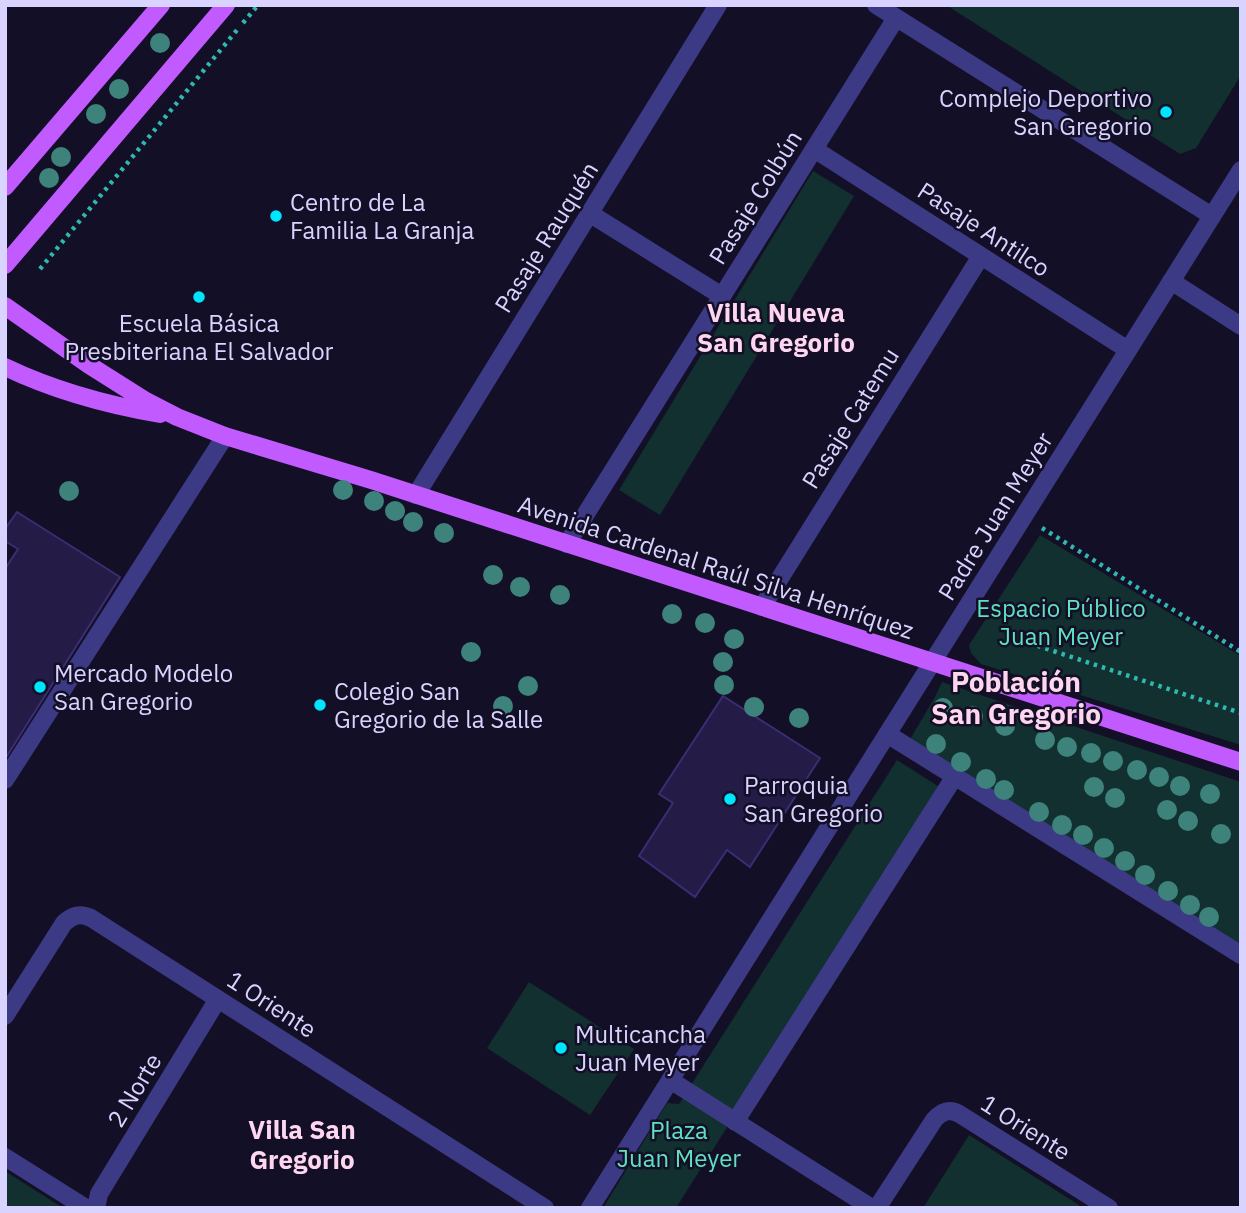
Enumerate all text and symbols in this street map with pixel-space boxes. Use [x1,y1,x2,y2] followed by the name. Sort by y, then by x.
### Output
[939,82,1152,142] place label: Complejo Deportivo San Gregorio
[1158,104,1174,120] marker: Complejo Deportivo San Gregorio
[701,124,809,270] street label: Pasaje Colbún
[487,155,605,319] street label: Pasaje Rauquén
[912,174,1056,284] street label: Pasaje Antilco
[290,186,475,246] place label: Centro de La Familia La Granja
[268,208,284,224] marker: Centro de La Familia La Granja
[191,289,207,305] marker: Escuela Básica Presbiteriana El Salvador
[697,295,855,359] district label: Villa Nueva San Gregorio
[65,307,334,367] place label: Escuela Básica Presbiteriana El Salvador
[794,342,906,494] street label: Pasaje Catemu
[930,426,1060,606] street label: Padre Juan Meyer
[514,488,918,646] street label: Avenida Cardenal Raúl Silva Henríquez
[976,592,1146,652] park label: Espacio Público Juan Meyer
[54,657,233,717] place label: Mercado Modelo San Gregorio
[931,663,1101,732] district label: Población San Gregorio
[334,675,543,735] place label: Colegio San Gregorio de la Salle
[32,679,48,695] marker: Mercado Modelo San Gregorio
[312,697,328,713] marker: Colegio San Gregorio de la Salle
[744,769,883,829] place label: Parroquia San Gregorio
[722,791,738,807] marker: Parroquia San Gregorio
[221,963,323,1045] street label: 1 Oriente
[575,1018,706,1078] place label: Multicancha Juan Meyer
[553,1040,569,1056] marker: Multicancha Juan Meyer
[99,1047,169,1133] street label: 2 Norte
[975,1087,1077,1167] street label: 1 Oriente
[248,1112,356,1176] district label: Villa San Gregorio
[617,1114,741,1174] park label: Plaza Juan Meyer

